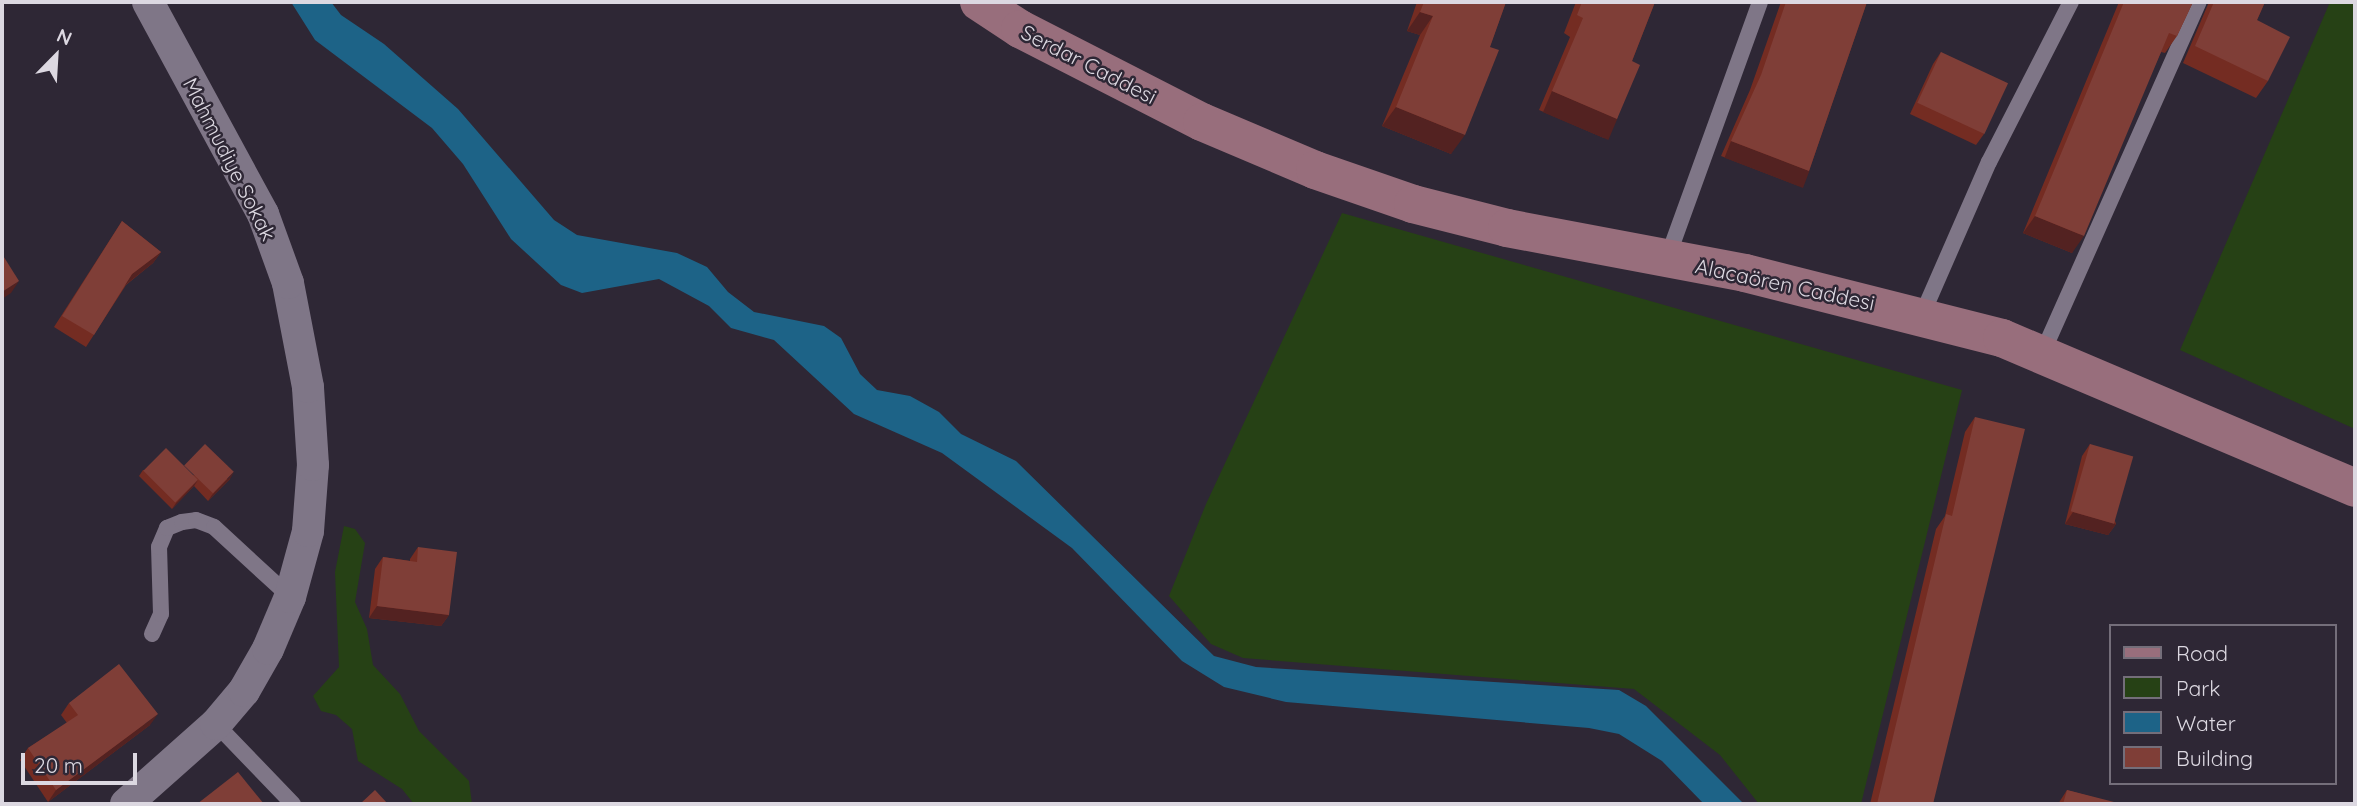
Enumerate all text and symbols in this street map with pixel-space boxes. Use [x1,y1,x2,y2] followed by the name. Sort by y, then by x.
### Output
[1017,19,1161,109] street label: Serdar Caddesi
[21,21,91,91] north arrow
[53,23,76,51] text: N
[178,73,282,245] street label: Mahmudiye Sokak
[1693,253,1877,315] street label: Alacaören Caddesi
[2108,624,2336,785] legend
[2176,640,2228,666] text: Road
[2176,675,2220,701] text: Park
[2176,710,2236,736] text: Water
[24,740,140,784] scale bar
[2176,745,2253,771] text: Building
[34,752,83,778] text: 20 m

